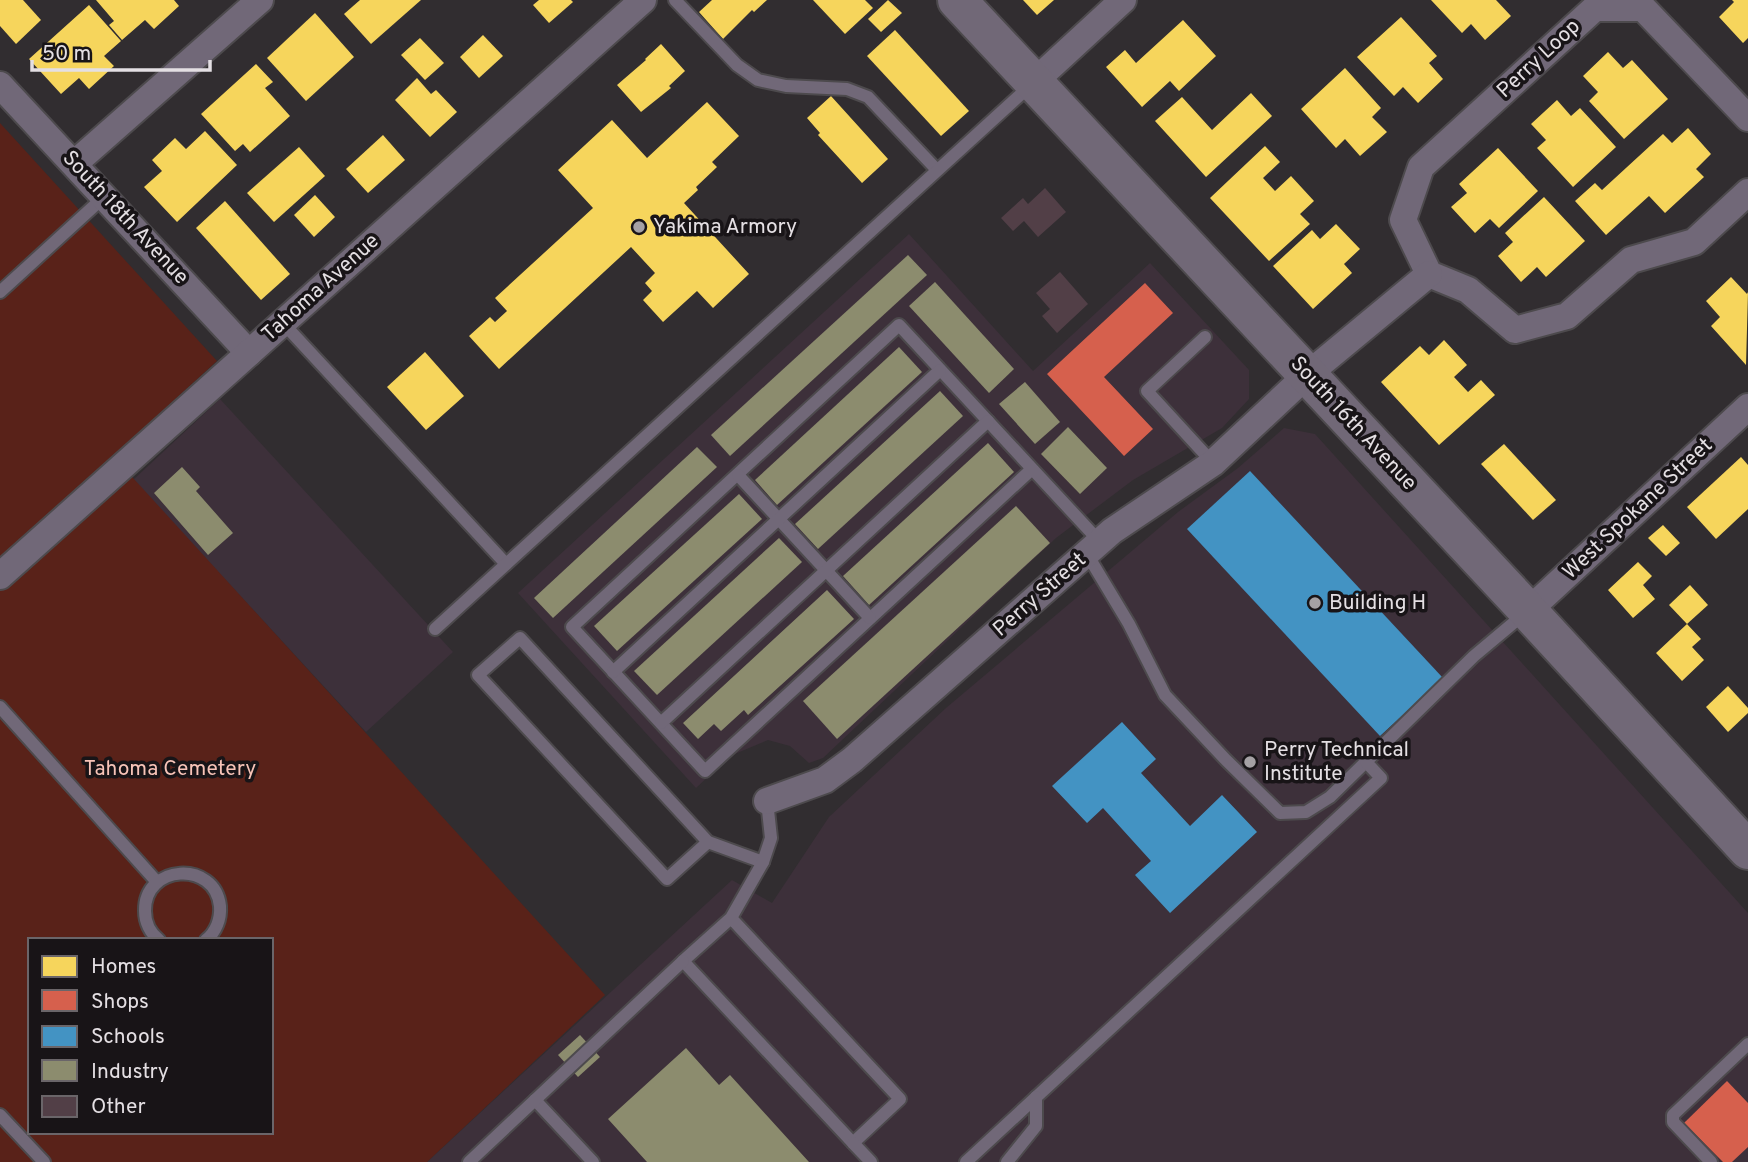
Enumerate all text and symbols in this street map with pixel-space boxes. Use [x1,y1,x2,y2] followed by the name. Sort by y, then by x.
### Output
[1492,13,1586,105] street label: Perry Loop
[32,28,210,72] scale bar
[42,41,91,68] text: 50 m
[56,145,194,291] street label: South 18th Avenue
[653,214,797,241] place label: Yakima Armory
[631,219,647,235] marker: Yakima Armory
[257,228,385,348] street label: Tahoma Avenue
[1284,351,1422,497] street label: South 16th Avenue
[1557,432,1719,586] street label: West Spokane Street
[988,547,1092,643] street label: Perry Street
[1329,590,1426,617] place label: Building H
[1307,595,1323,611] marker: Building H
[1264,737,1409,788] place label: Perry Technical Institute
[1242,754,1258,770] marker: Perry Technical Institute
[84,756,256,783] park label: Tahoma Cemetery
[28,938,273,1134] legend
[91,954,156,981] text: Homes
[91,989,149,1016] text: Shops
[91,1024,165,1051] text: Schools
[91,1059,169,1086] text: Industry
[91,1094,146,1121] text: Other

